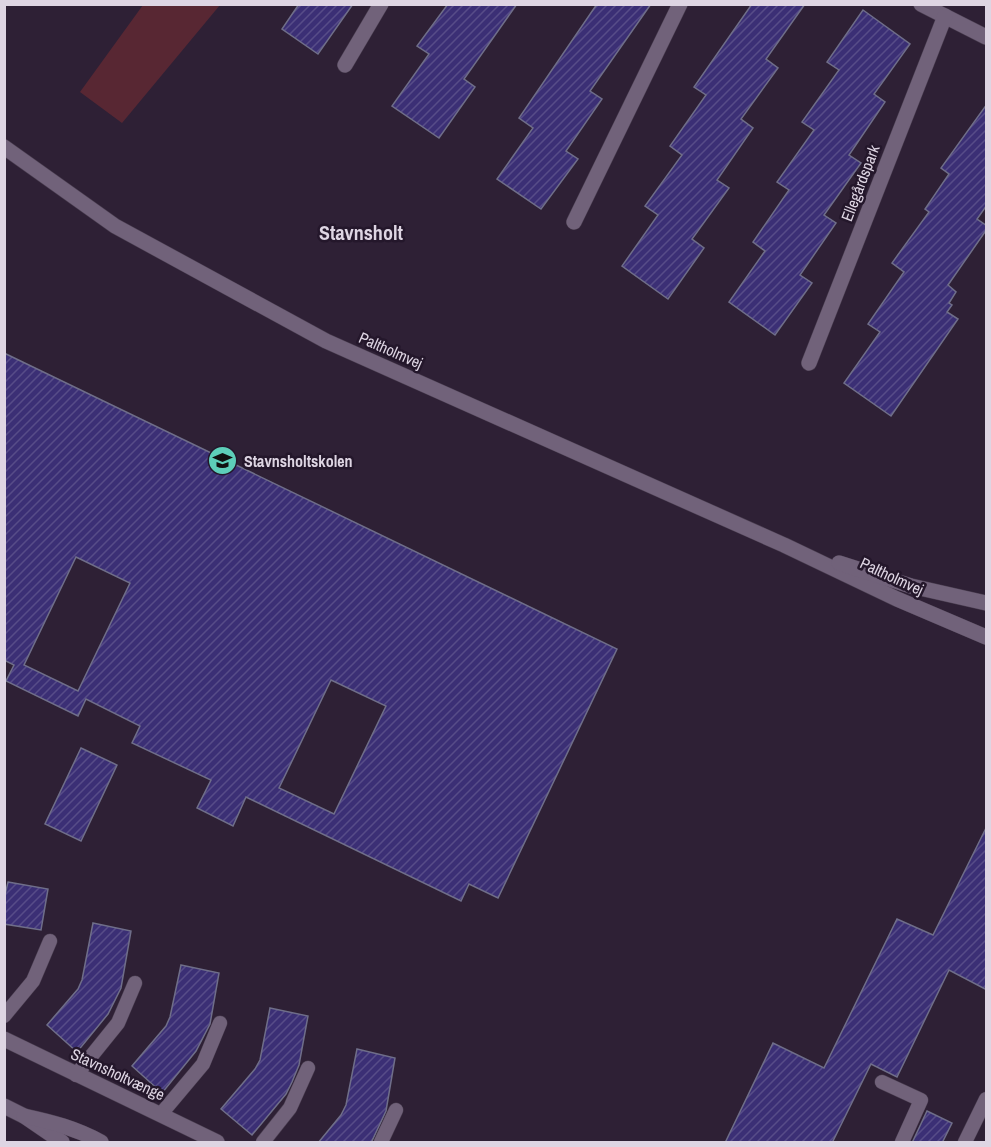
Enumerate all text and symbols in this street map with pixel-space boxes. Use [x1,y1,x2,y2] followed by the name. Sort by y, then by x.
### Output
[835,141,885,224] street label: Ellegårdspark
[319,219,403,246] district label: Stavnsholt
[356,326,427,374] street label: Paltholmvej
[207,445,239,477] school or university icon: Stavnsholtskolen
[244,450,353,472] place label: Stavnsholtskolen
[857,552,927,600] street label: Paltholmvej
[67,1043,169,1105] street label: Stavnsholtvænge

